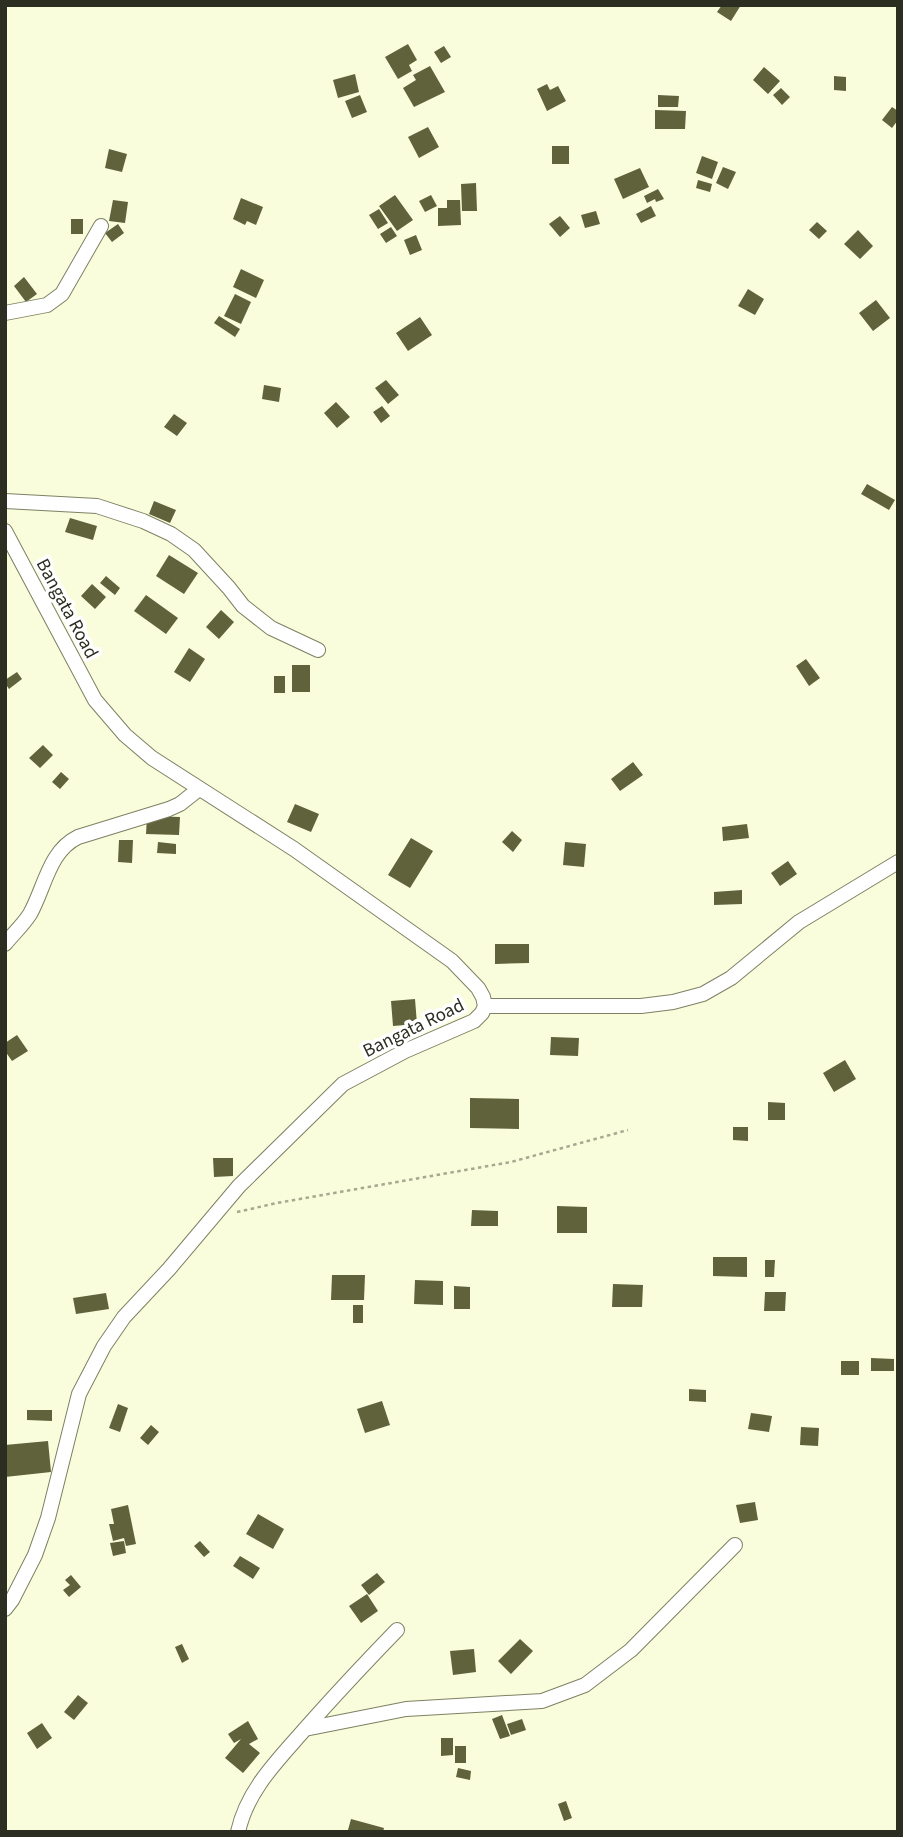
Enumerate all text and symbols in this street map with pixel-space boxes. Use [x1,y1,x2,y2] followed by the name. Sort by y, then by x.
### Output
[29,554,104,664] street label: Bangata Road
[358,992,469,1065] street label: Bangata Road

